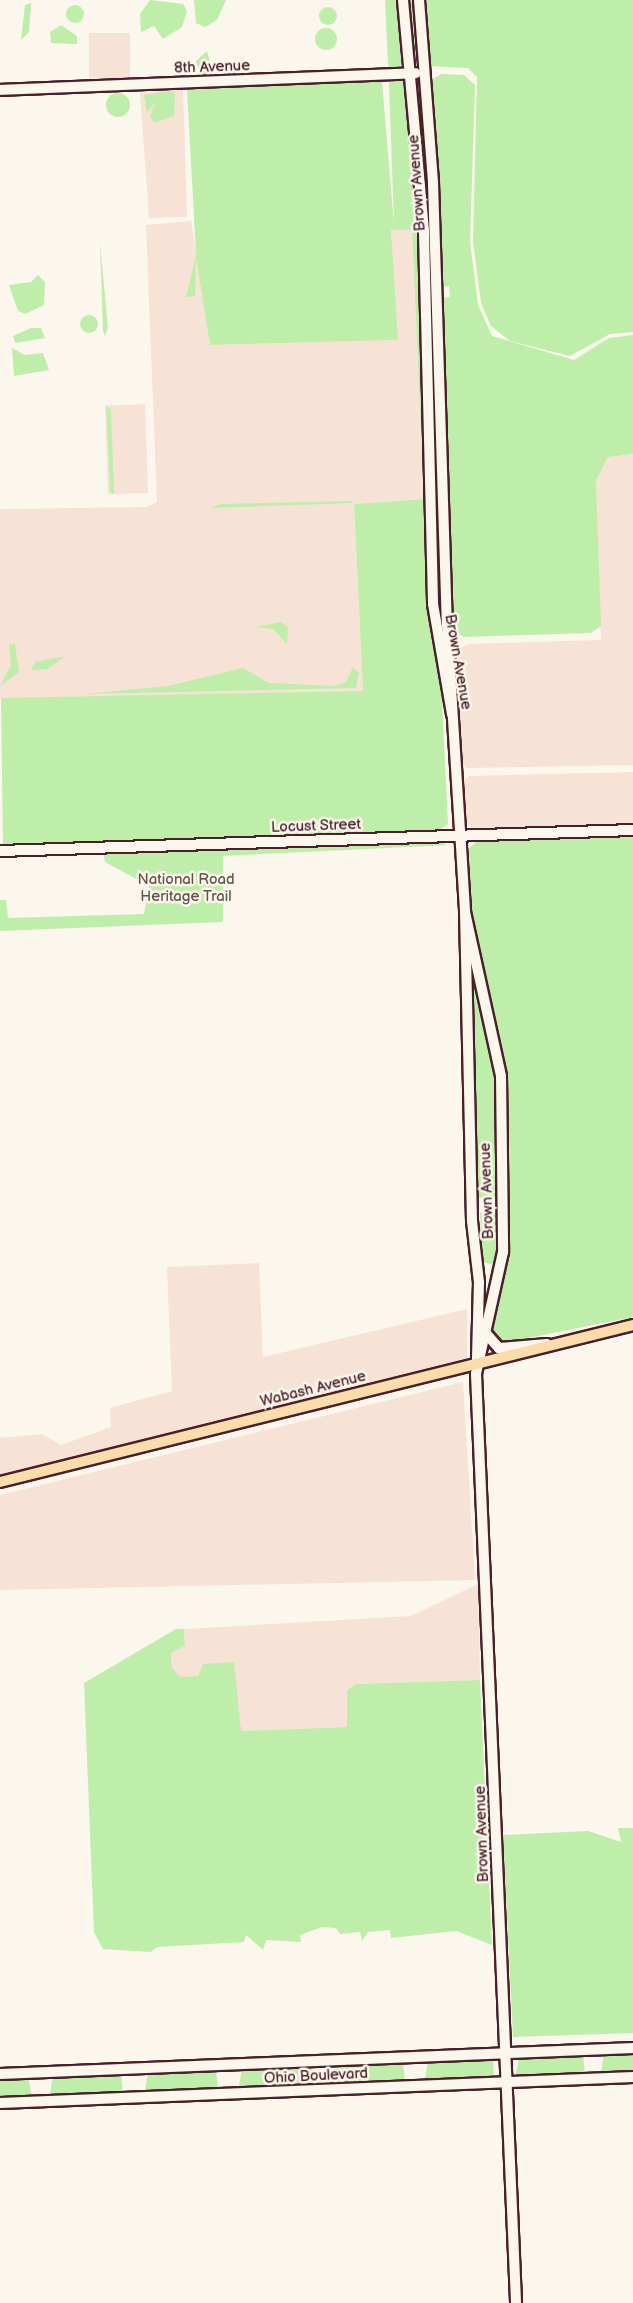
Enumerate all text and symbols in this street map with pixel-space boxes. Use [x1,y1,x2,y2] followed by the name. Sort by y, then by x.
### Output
[174,57,250,77] street label: 8th Avenue
[405,134,429,232] street label: Brown Avenue
[441,613,475,711] street label: Brown Avenue
[271,815,361,837] street label: Locust Street
[137,870,235,905] park label: National Road Heritage Trail
[476,1142,498,1240] street label: Brown Avenue
[258,1367,368,1411] street label: Wabash Avenue
[471,1785,493,1883] street label: Brown Avenue
[264,2064,368,2088] street label: Ohio Boulevard

